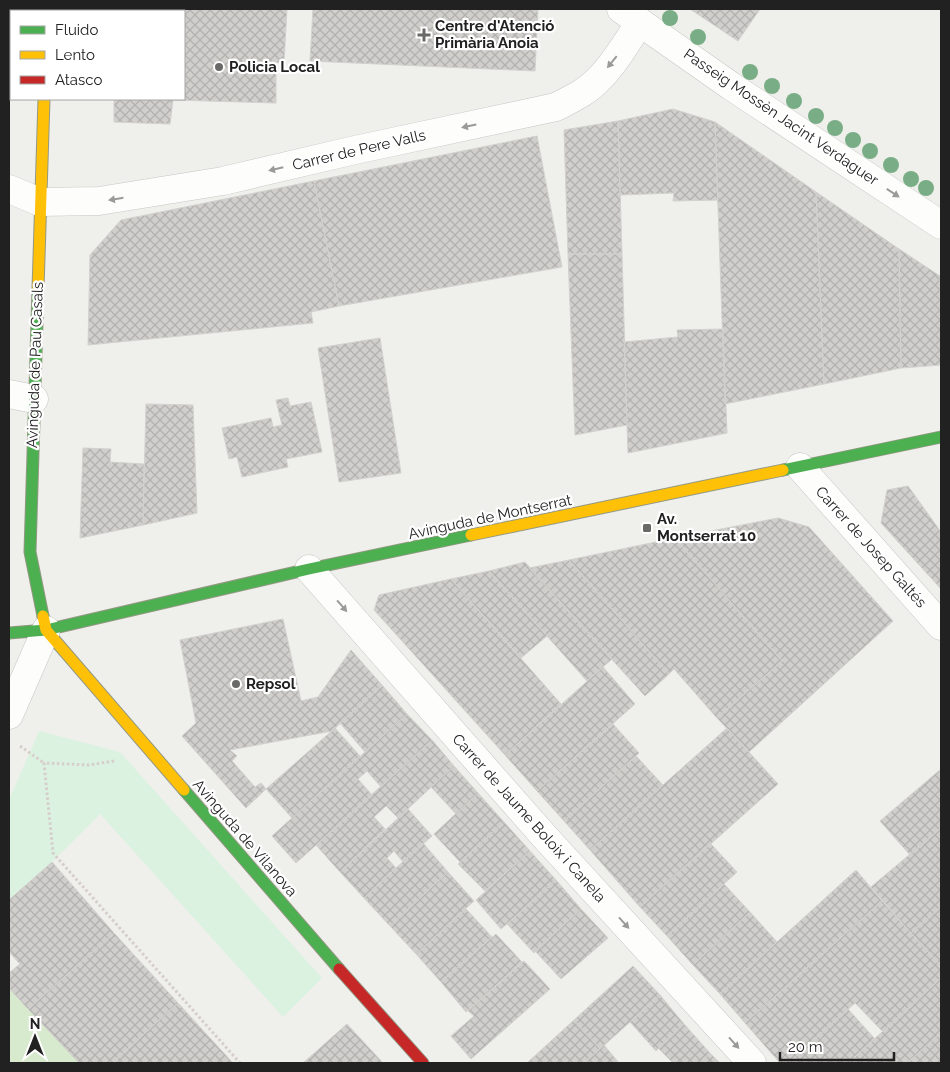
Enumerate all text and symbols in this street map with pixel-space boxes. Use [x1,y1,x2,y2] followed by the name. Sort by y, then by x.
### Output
[10,10,185,100] legend
[435,17,554,52] place label: Centre d'Atenció Primària Anoia
[55,21,98,39] text: Fluido
[417,28,431,42] marker: Centre d'Atenció Primària Anoia
[680,45,882,189] street label: Passeig Mossèn Jacint Verdaguer
[55,46,95,64] text: Lento
[607,56,618,69] one-way arrow
[229,58,320,76] place label: Policia Local
[213,61,225,73] marker: Policia Local
[55,71,102,89] text: Atasco
[461,122,476,130] one-way arrow
[291,126,427,174] street label: Carrer de Pere Valls
[268,165,283,173] one-way arrow
[886,188,900,198] one-way arrow
[108,195,124,203] one-way arrow
[23,281,47,449] street label: Avinguda de Pau Casals
[812,483,930,611] street label: Carrer de Josep Galtés
[407,491,573,543] street label: Avinguda de Montserrat
[657,510,756,545] place label: Av. Montserrat 10
[641,522,653,534] marker: Av. Montserrat 10
[336,599,347,612] one-way arrow
[246,675,296,693] place label: Repsol
[230,678,242,690] marker: Repsol
[449,730,609,906] street label: Carrer de Jaume Boloix i Canela
[189,776,301,900] street label: Avinguda de Vilanova
[618,917,630,929] one-way arrow
[10,1012,60,1062] north arrow
[30,1016,40,1032] text: N
[780,1030,894,1062] scale bar
[728,1037,740,1049] one-way arrow
[788,1038,823,1056] text: 20 m

